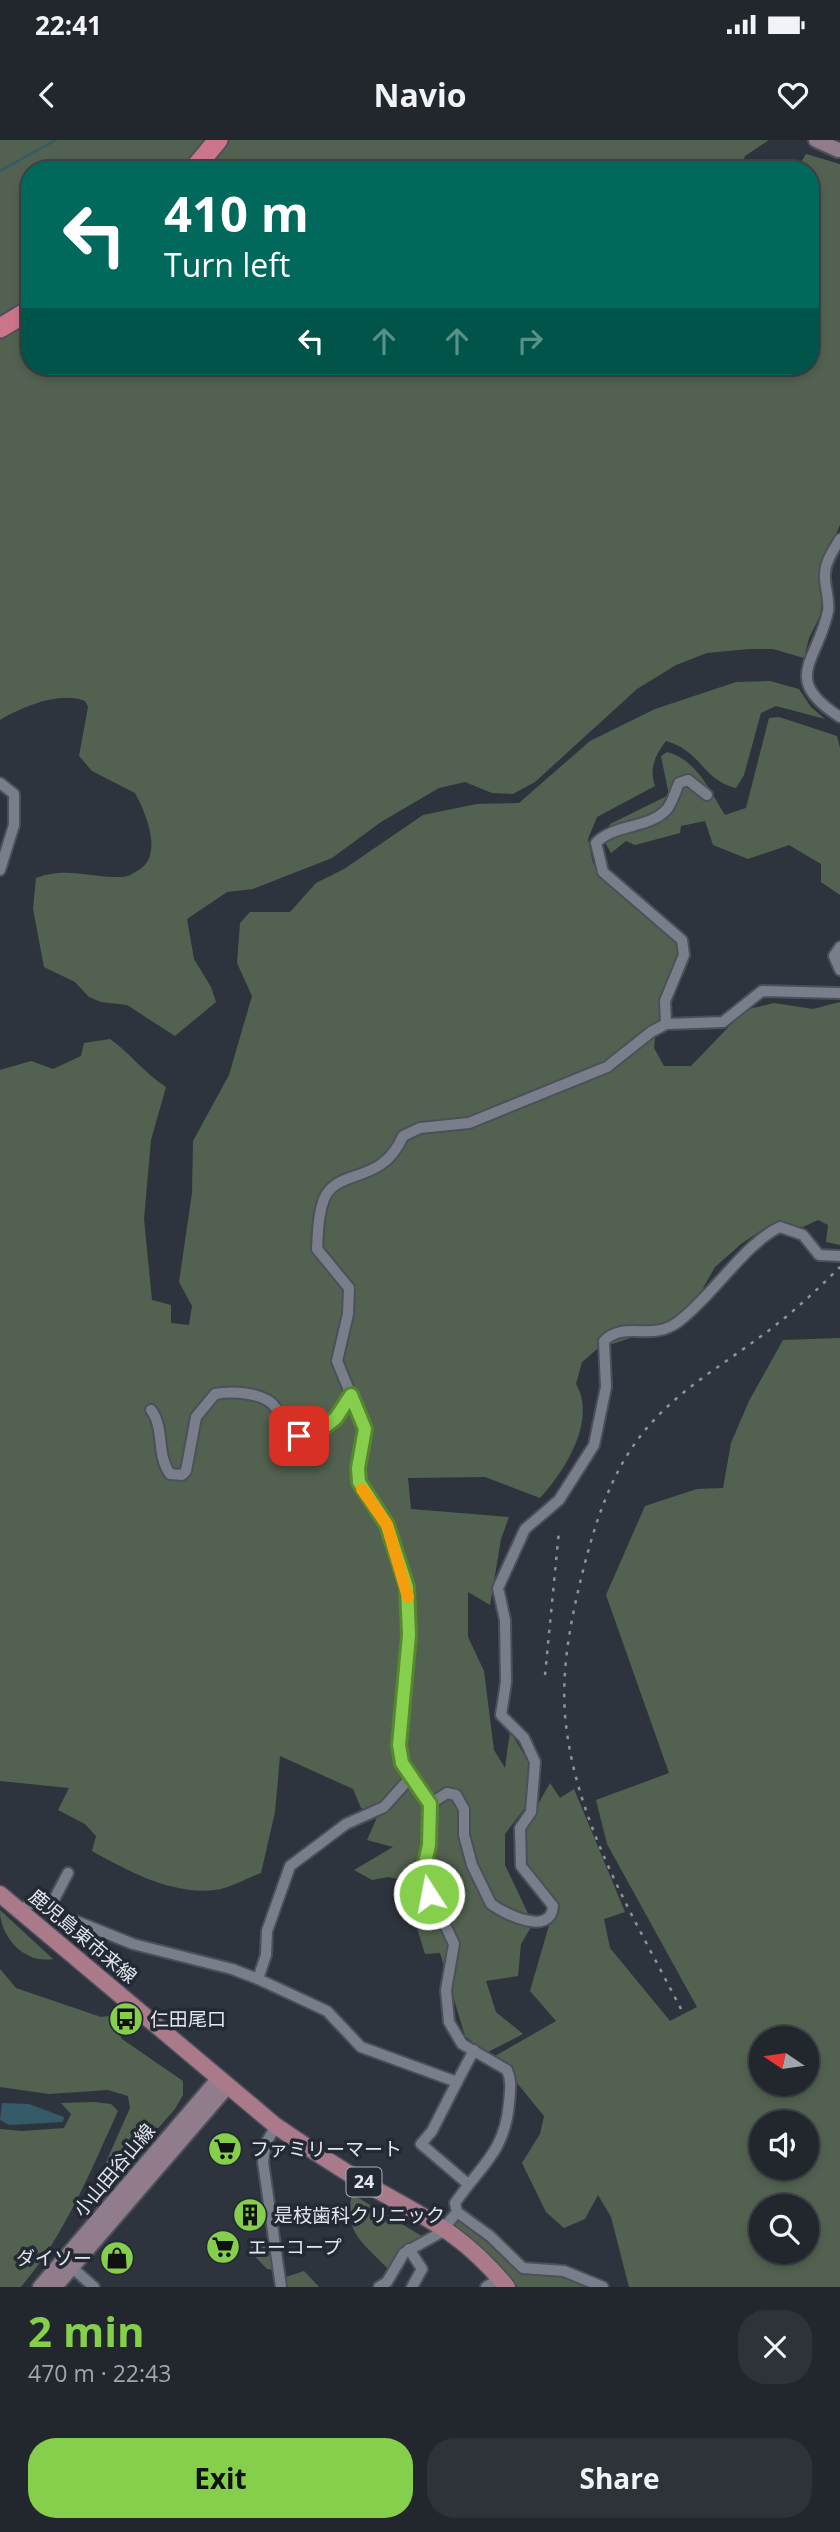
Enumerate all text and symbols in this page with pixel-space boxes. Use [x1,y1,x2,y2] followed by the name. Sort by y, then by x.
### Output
[35,7,102,43] text: 22:41
[373,73,467,116] text: Navio
[28,76,66,114] icon: back
[774,76,812,114] icon: heart
[164,180,309,246] text: 410 m
[49,189,140,280] icon: left
[164,243,290,286] text: Turn left
[292,322,330,360] icon: left
[365,322,403,360] icon: ahead
[438,322,476,360] icon: ahead
[511,322,549,360] icon: right
[269,1406,329,1466] pin
[280,1417,318,1455] icon: arrive
[392,1857,466,1931] position arrow
[24,1883,142,1989] street label: 鹿児島東市来線
[107,2000,145,2038] bus stop icon: 仁田尾口
[150,2006,226,2032] place label: 仁田尾口
[749,2026,819,2096] north arrow
[749,2026,819,2264] map controls
[749,2110,819,2180] button: sound
[67,2118,161,2222] street label: 小山田谷山線
[206,2130,244,2168] supermarket icon: ファミリーマート
[250,2136,402,2162] place label: ファミリーマート
[346,2168,382,2196] road number: 24
[749,2194,819,2264] button: search
[231,2196,269,2234] building icon: 是枝歯科クリニック
[274,2202,445,2228] place label: 是枝歯科クリニック
[204,2228,242,2266] supermarket icon: エーコープ
[248,2234,342,2260] place label: エーコープ
[98,2239,136,2277] shop icon: ダイソー
[16,2245,92,2271] place label: ダイソー
[28,2302,145,2359] text: 2 min
[738,2310,812,2384] button: close
[28,2357,171,2389] text: 470 m · 22:43
[28,2438,413,2518] button: Exit
[427,2438,812,2518] button: Share

